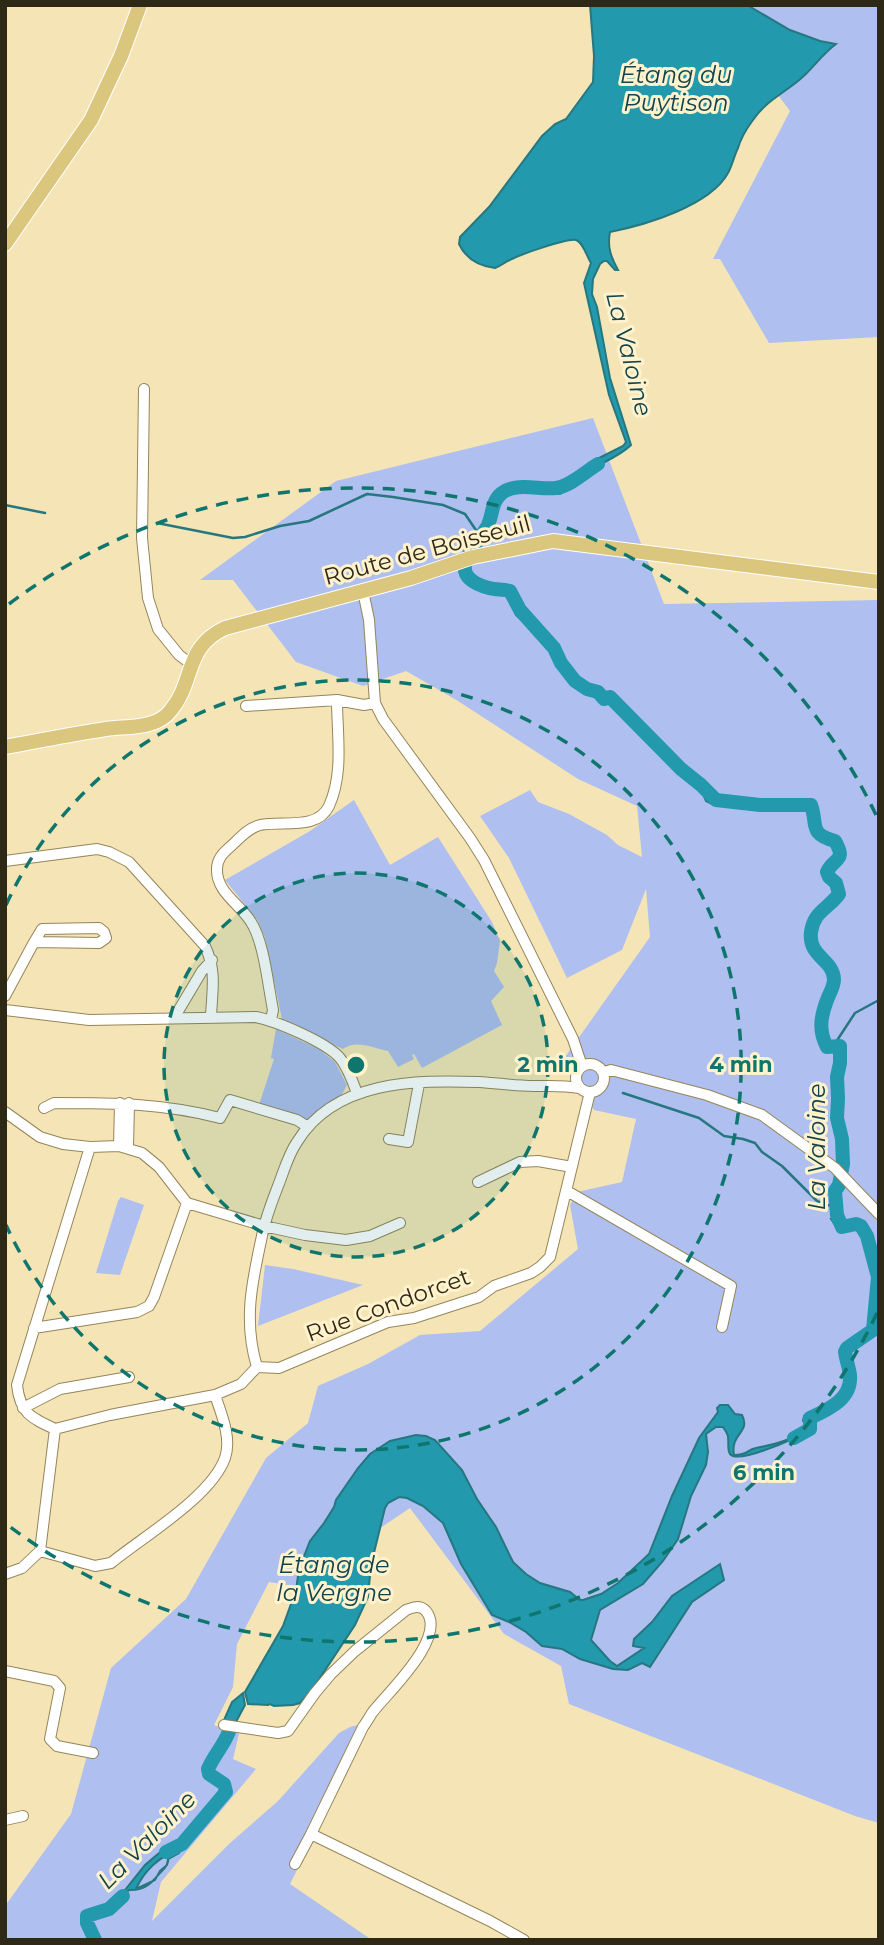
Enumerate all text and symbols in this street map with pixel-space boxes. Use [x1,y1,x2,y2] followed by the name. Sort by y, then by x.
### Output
[620,60,732,117] water label: Étang du Puytison
[600,289,659,419] water label: La Valoine
[321,509,533,591] street label: Route de Boisseuil
[517,1052,579,1077] text: 2 min
[709,1052,773,1077] text: 4 min
[344,1053,368,1077] centre of rings
[802,1084,831,1210] water label: La Valoine
[302,1262,474,1348] street label: Rue Condorcet
[733,1460,795,1485] text: 6 min
[276,1550,392,1607] water label: Étang de la Vergne
[92,1785,202,1895] water label: La Valoine

